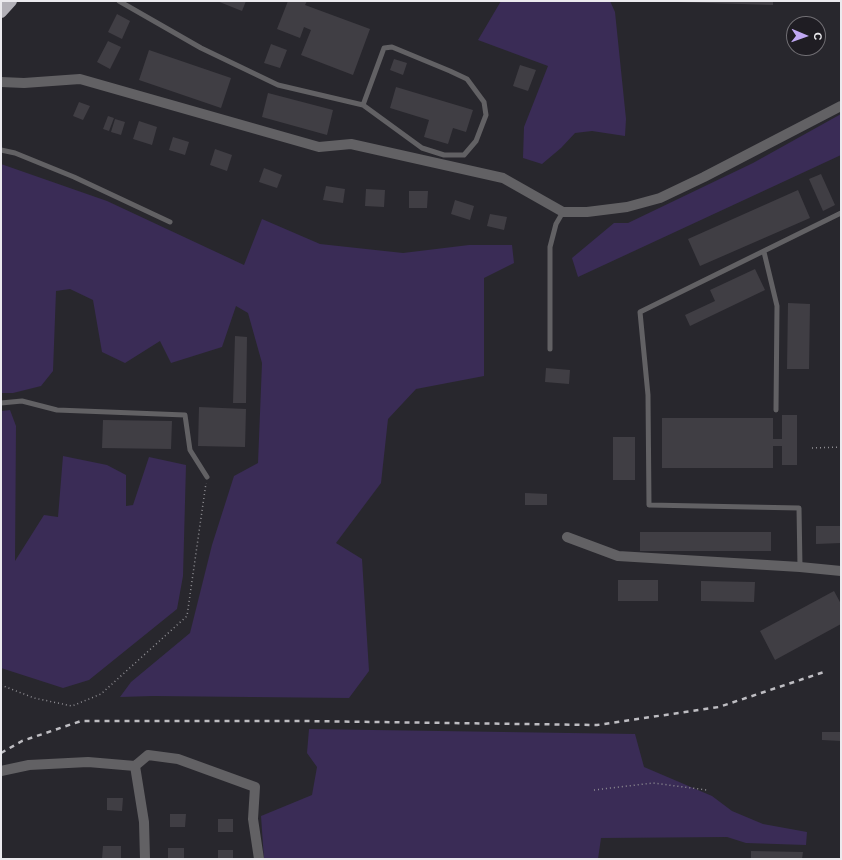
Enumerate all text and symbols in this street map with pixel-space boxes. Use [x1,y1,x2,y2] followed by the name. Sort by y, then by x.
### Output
[786,16,826,56] north arrow
[811,32,824,41] text: С

